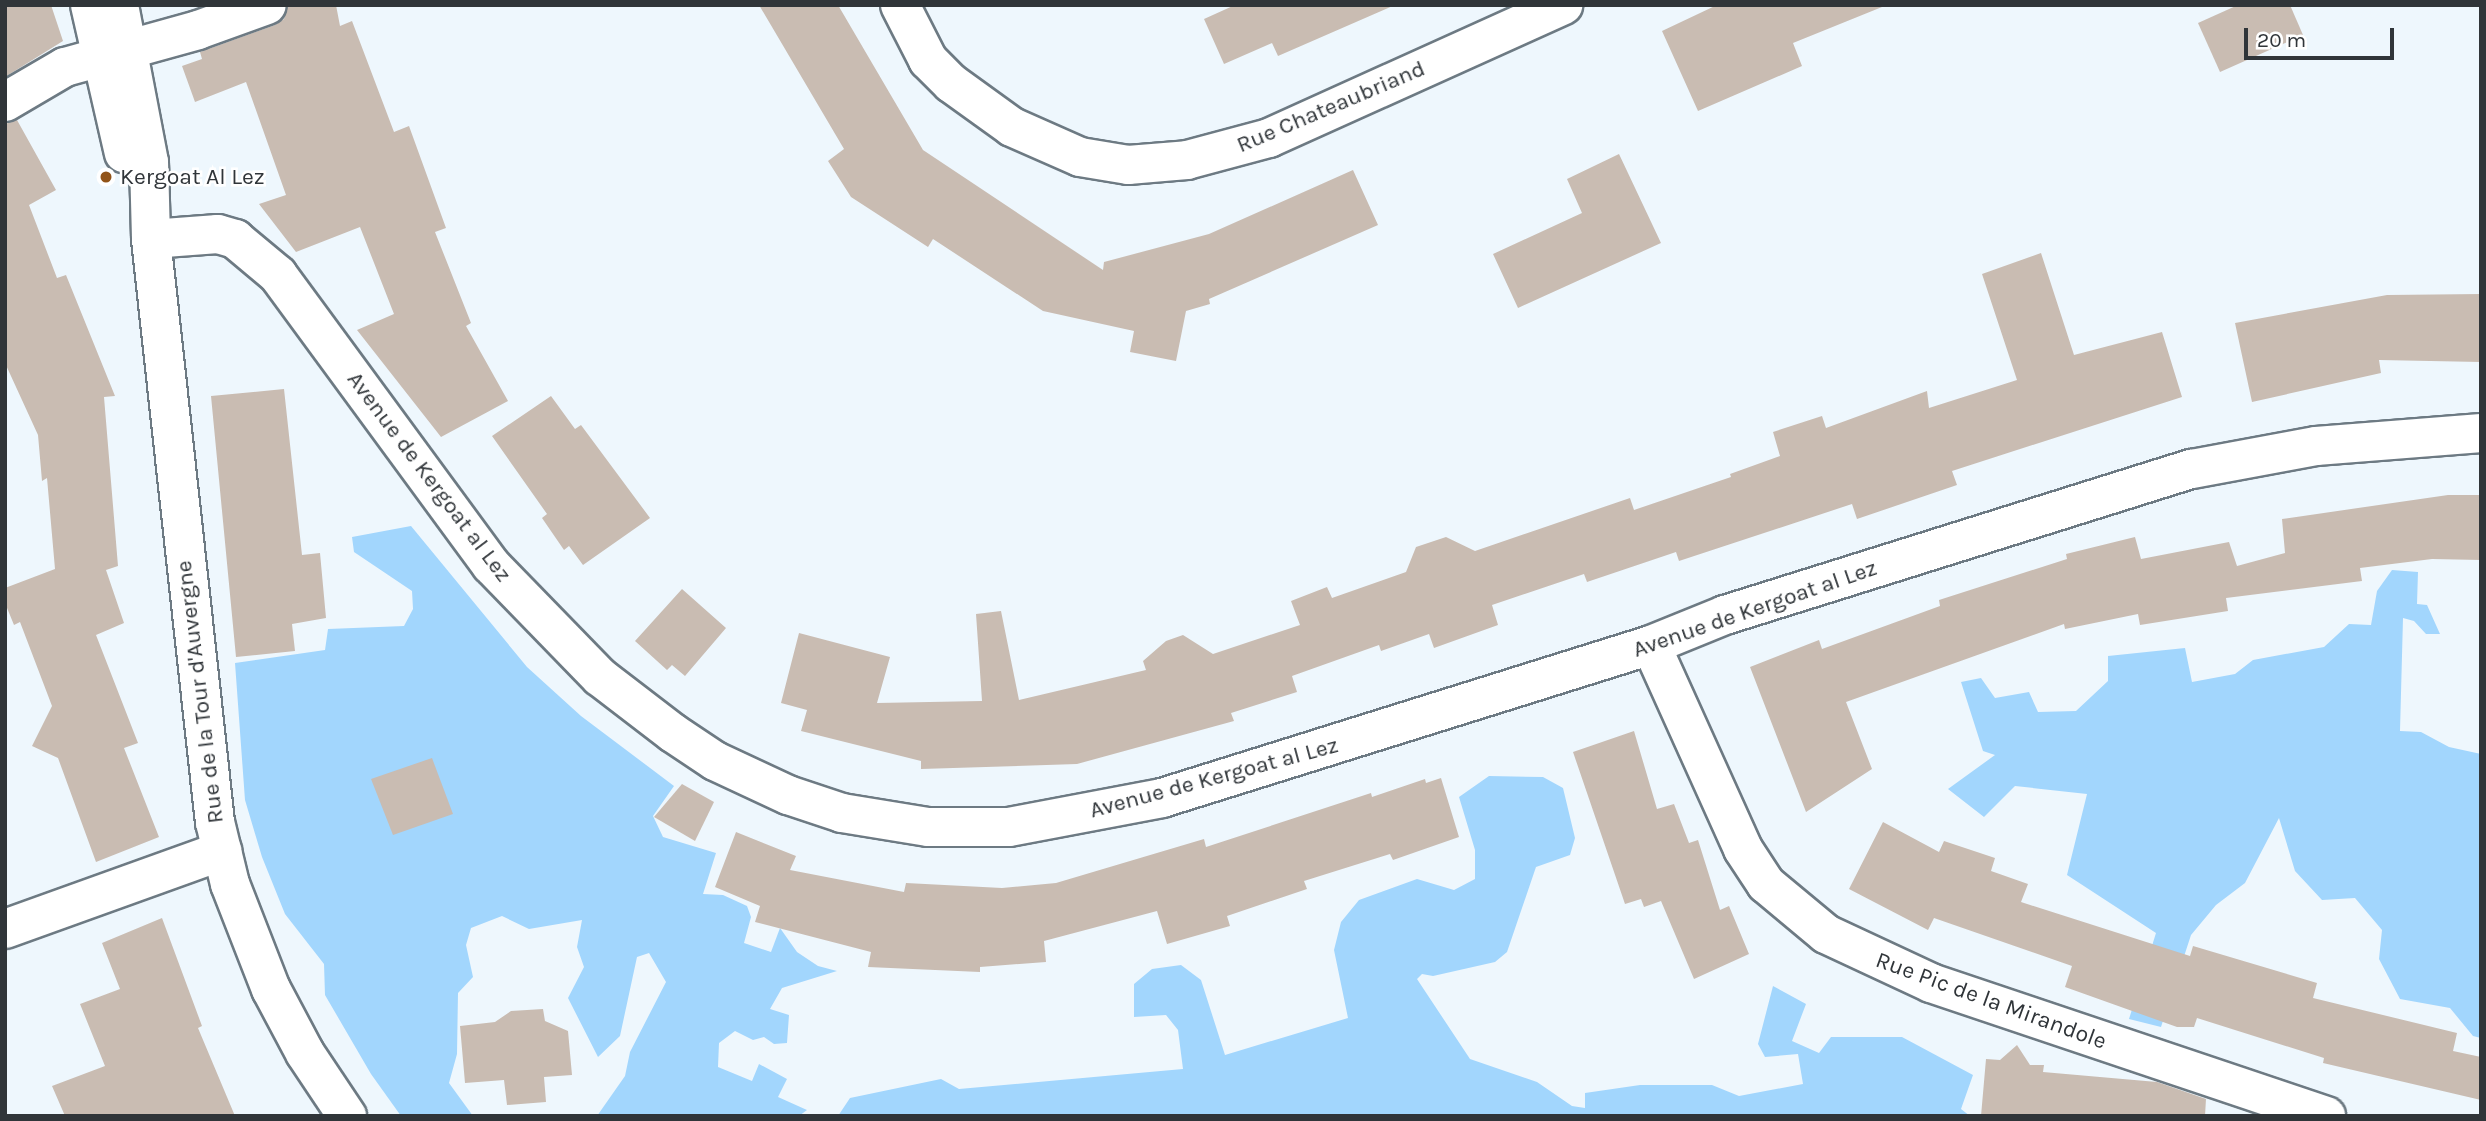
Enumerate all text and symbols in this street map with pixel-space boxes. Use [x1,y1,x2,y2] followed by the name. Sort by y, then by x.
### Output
[2248,14,2398,58] scale bar
[2257,28,2306,52] text: 20 m
[1233,55,1429,159] street label: Rue Chateaubriand
[120,163,265,191] place label: Kergoat Al Lez
[98,169,114,185] marker: Kergoat Al Lez
[341,366,517,588] street label: Avenue de Kergoat al Lez
[1629,554,1881,664] street label: Avenue de Kergoat al Lez
[170,559,230,825] street label: Rue de la Tour d'Auvergne
[1087,732,1341,824] street label: Avenue de Kergoat al Lez
[1872,946,2110,1056] street label: Rue Pic de la Mirandole

